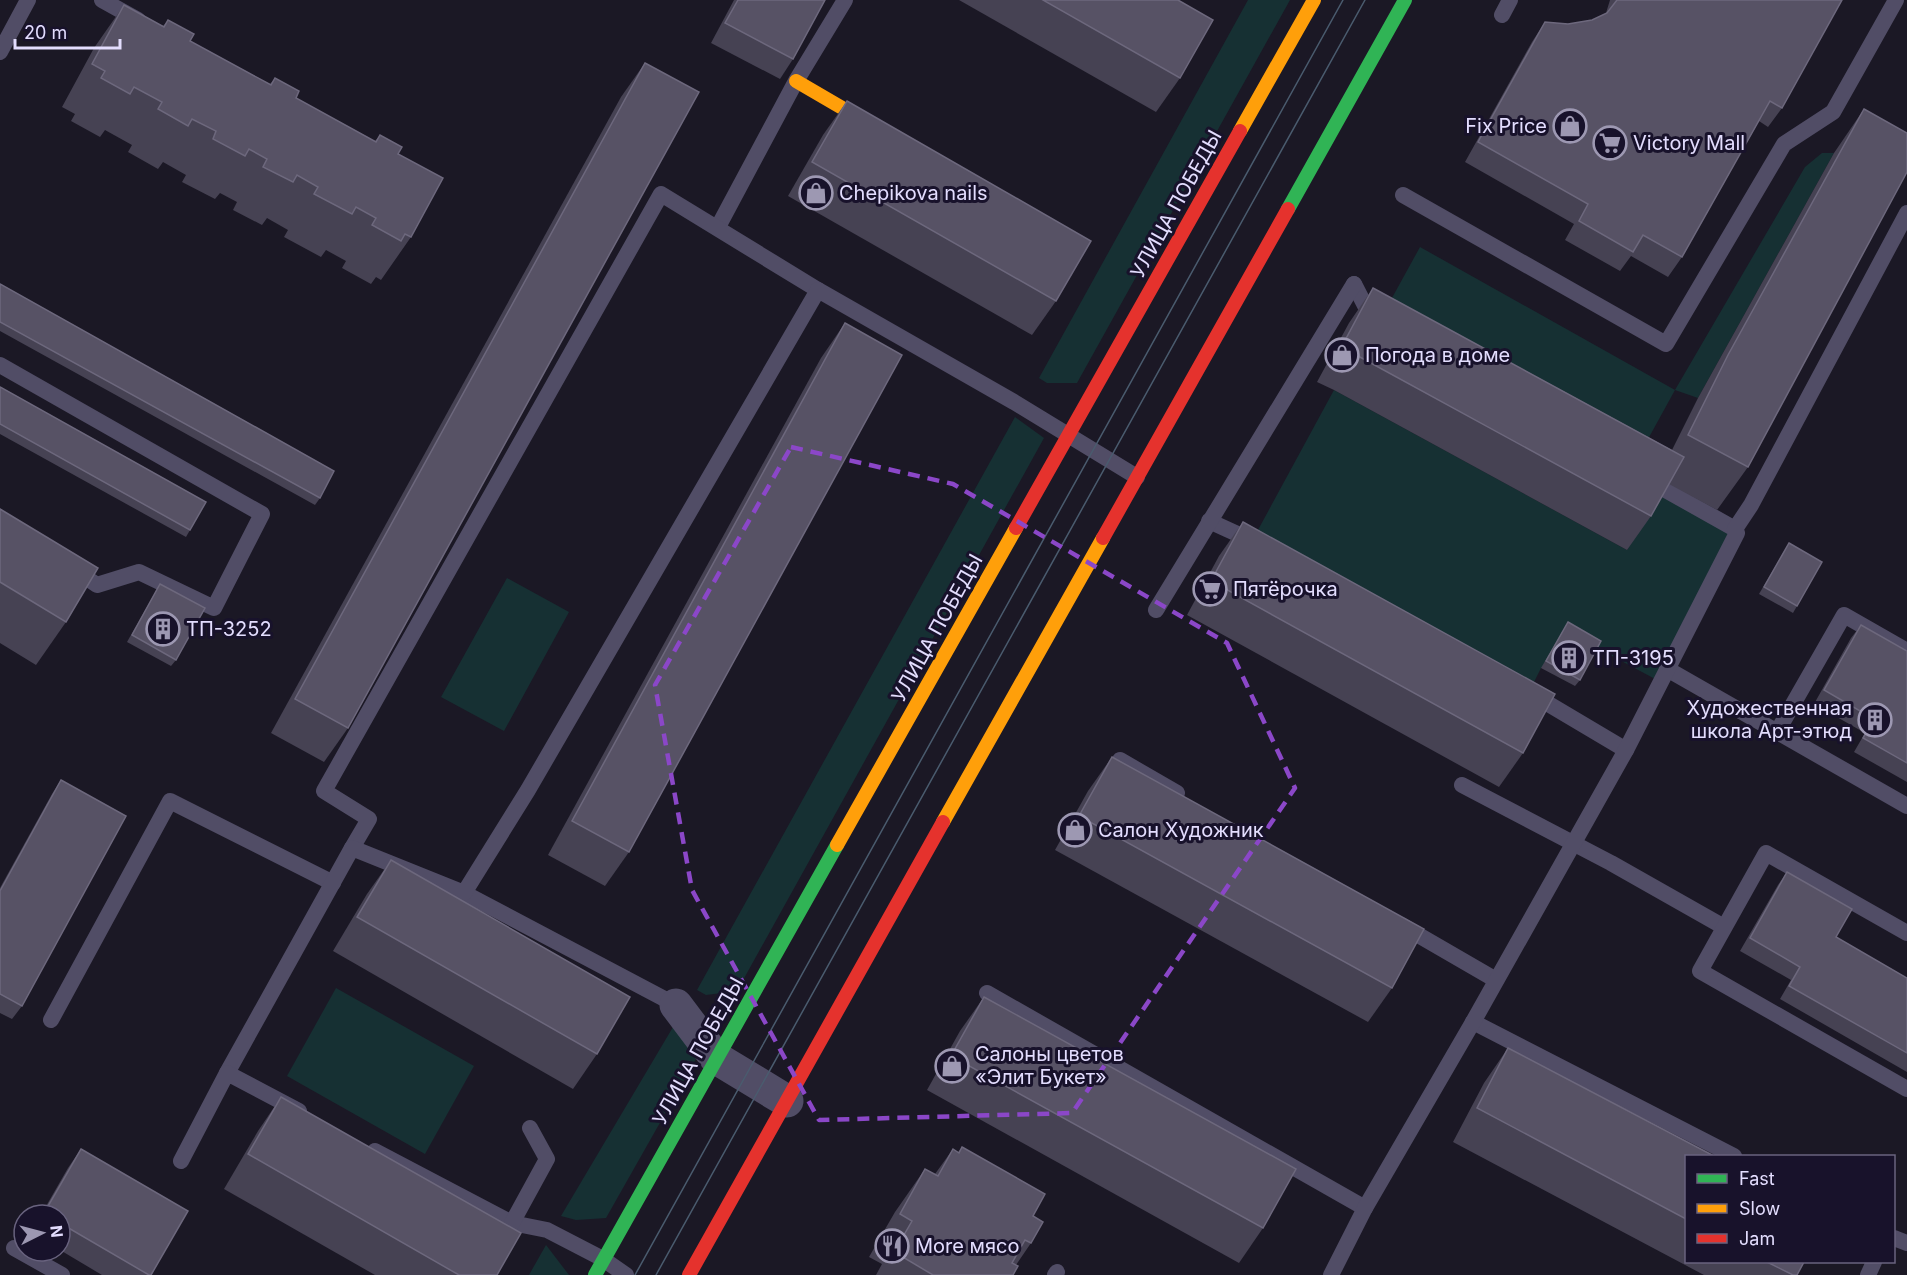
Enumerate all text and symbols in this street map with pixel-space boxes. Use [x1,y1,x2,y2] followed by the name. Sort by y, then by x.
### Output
[15,12,120,50] scale bar
[24,22,67,43] text: 20 m
[1552,108,1588,144] shop icon: Fix Price
[1465,114,1547,138] place label: Fix Price
[1592,125,1628,161] supermarket icon: Victory Mall
[1125,126,1227,282] street label: УЛИЦА ПОБЕДЫ
[1633,131,1745,155] place label: Victory Mall
[798,175,834,211] shop icon: Chepikova nails
[839,181,988,205] place label: Chepikova nails
[1324,337,1360,373] shop icon: Погода в доме
[1365,343,1510,367] place label: Погода в доме
[886,550,988,706] street label: УЛИЦА ПОБЕДЫ
[1192,571,1228,607] supermarket icon: Пятёрочка
[1233,577,1338,601] place label: Пятёрочка
[145,611,181,647] building icon: ТП-3252
[186,617,272,641] place label: ТП-3252
[1551,640,1587,676] building icon: ТП-3195
[1592,646,1674,670] place label: ТП-3195
[1687,696,1852,743] place label: Художественная школа Арт-этюд
[1857,702,1893,738] building icon: Художественная школа Арт-этюд
[1057,812,1093,848] shop icon: Салон Художник
[1098,818,1264,842] place label: Салон Художник
[647,973,749,1129] street label: УЛИЦА ПОБЕДЫ
[975,1042,1124,1089] place label: Салоны цветов «Элит Букет»
[934,1048,970,1084] shop icon: Салоны цветов «Элит Букет»
[1685,1155,1895,1263] legend
[1739,1168,1775,1189] text: Fast
[1739,1198,1780,1219] text: Slow
[12,1203,72,1263] north arrow
[46,1224,68,1239] text: N
[874,1228,910,1264] restaurant icon: More мясо
[1739,1228,1775,1249] text: Jam
[915,1234,1019,1258] place label: More мясо

